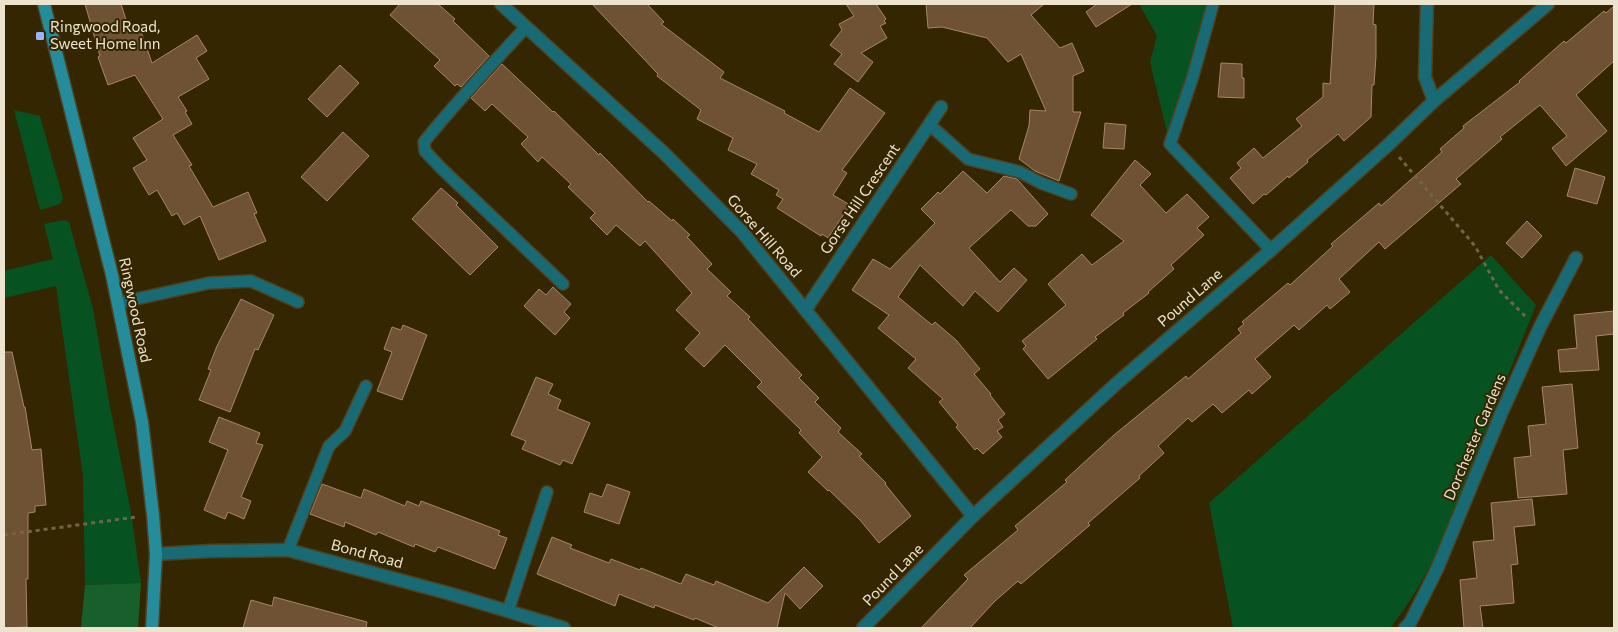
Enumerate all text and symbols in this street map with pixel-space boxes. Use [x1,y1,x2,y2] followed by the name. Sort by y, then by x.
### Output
[50,17,160,52] place label: Ringwood Road, Sweet Home Inn
[34,30,46,42] marker: Ringwood Road, Sweet Home Inn
[815,140,903,257] street label: Gorse Hill Crescent
[724,190,806,280] street label: Gorse Hill Road
[116,256,156,364] street label: Ringwood Road
[1153,264,1225,330] street label: Pound Lane
[1439,370,1509,503] street label: Dorchester Gardens
[329,535,405,571] street label: Bond Road
[858,539,926,609] street label: Pound Lane

